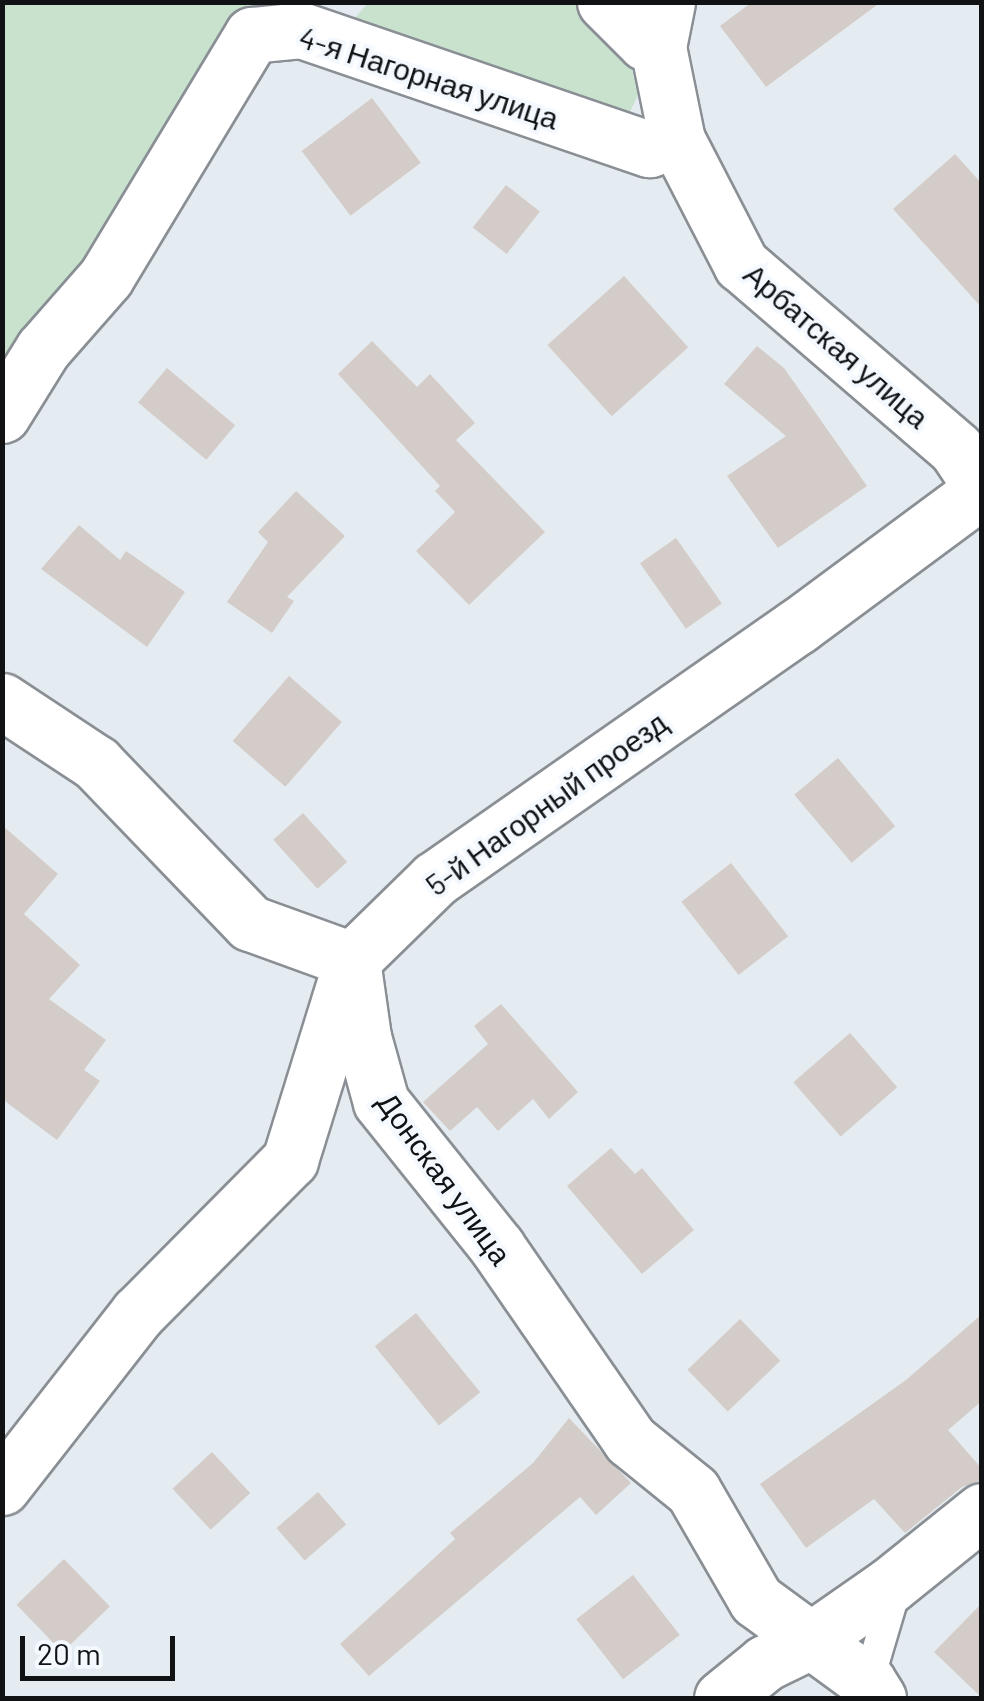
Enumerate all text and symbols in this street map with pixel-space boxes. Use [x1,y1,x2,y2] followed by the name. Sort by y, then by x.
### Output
[295,18,563,136] street label: 4-я Нагорная улица
[737,255,937,435] street label: Арбатская улица
[418,703,674,903] street label: 5-й Нагорный проезд
[370,1085,520,1271] street label: Донская улица
[25,1616,180,1678] scale bar
[37,1635,101,1671] text: 20 m

